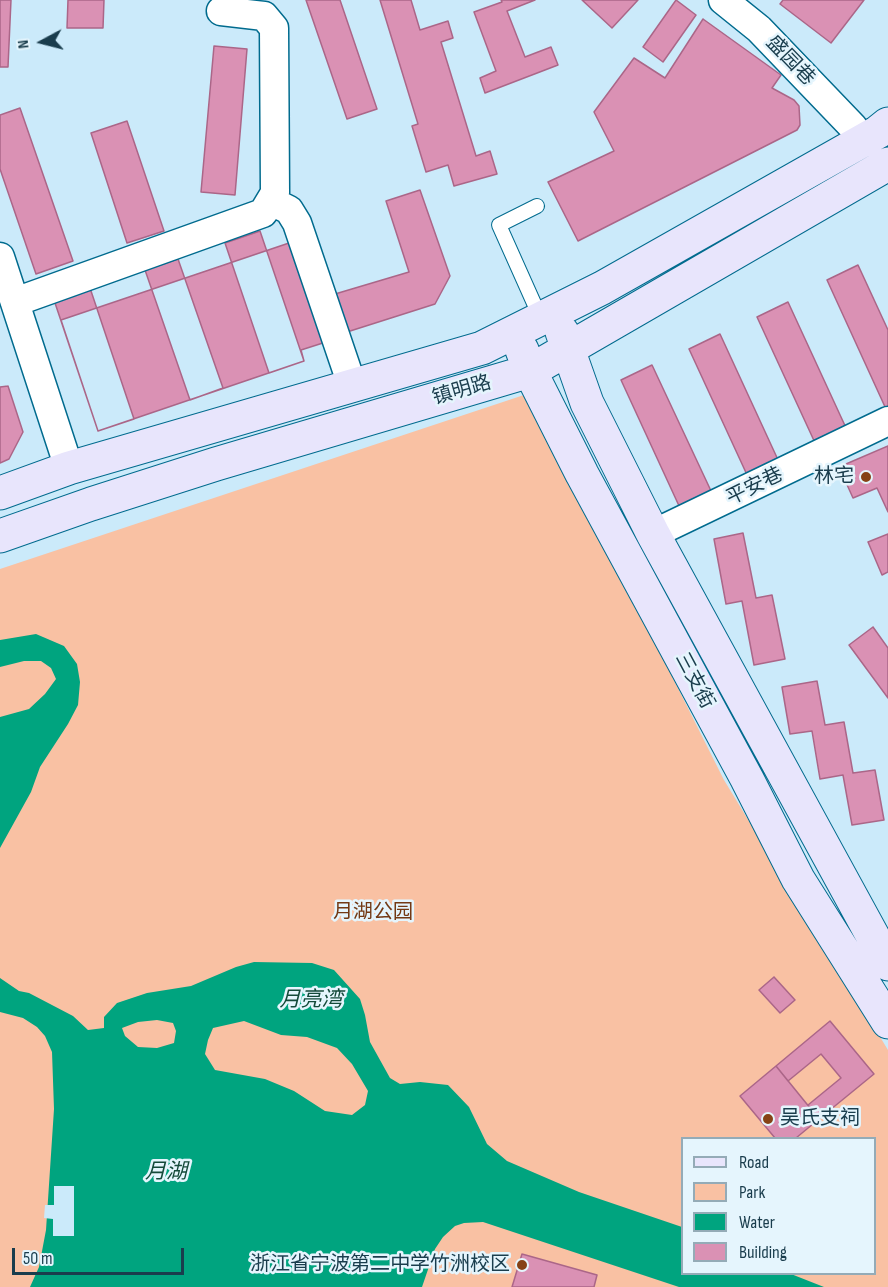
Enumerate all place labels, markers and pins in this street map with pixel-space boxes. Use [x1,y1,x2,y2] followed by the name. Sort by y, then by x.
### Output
[814,465,854,489] place label: 林宅
[859,470,873,484] marker: 林宅
[780,1107,860,1131] place label: 吴氏支祠
[761,1112,775,1126] marker: 吴氏支祠
[250,1253,510,1277] place label: 浙江省宁波第二中学竹洲校区
[515,1258,529,1272] marker: 浙江省宁波第二中学竹洲校区

